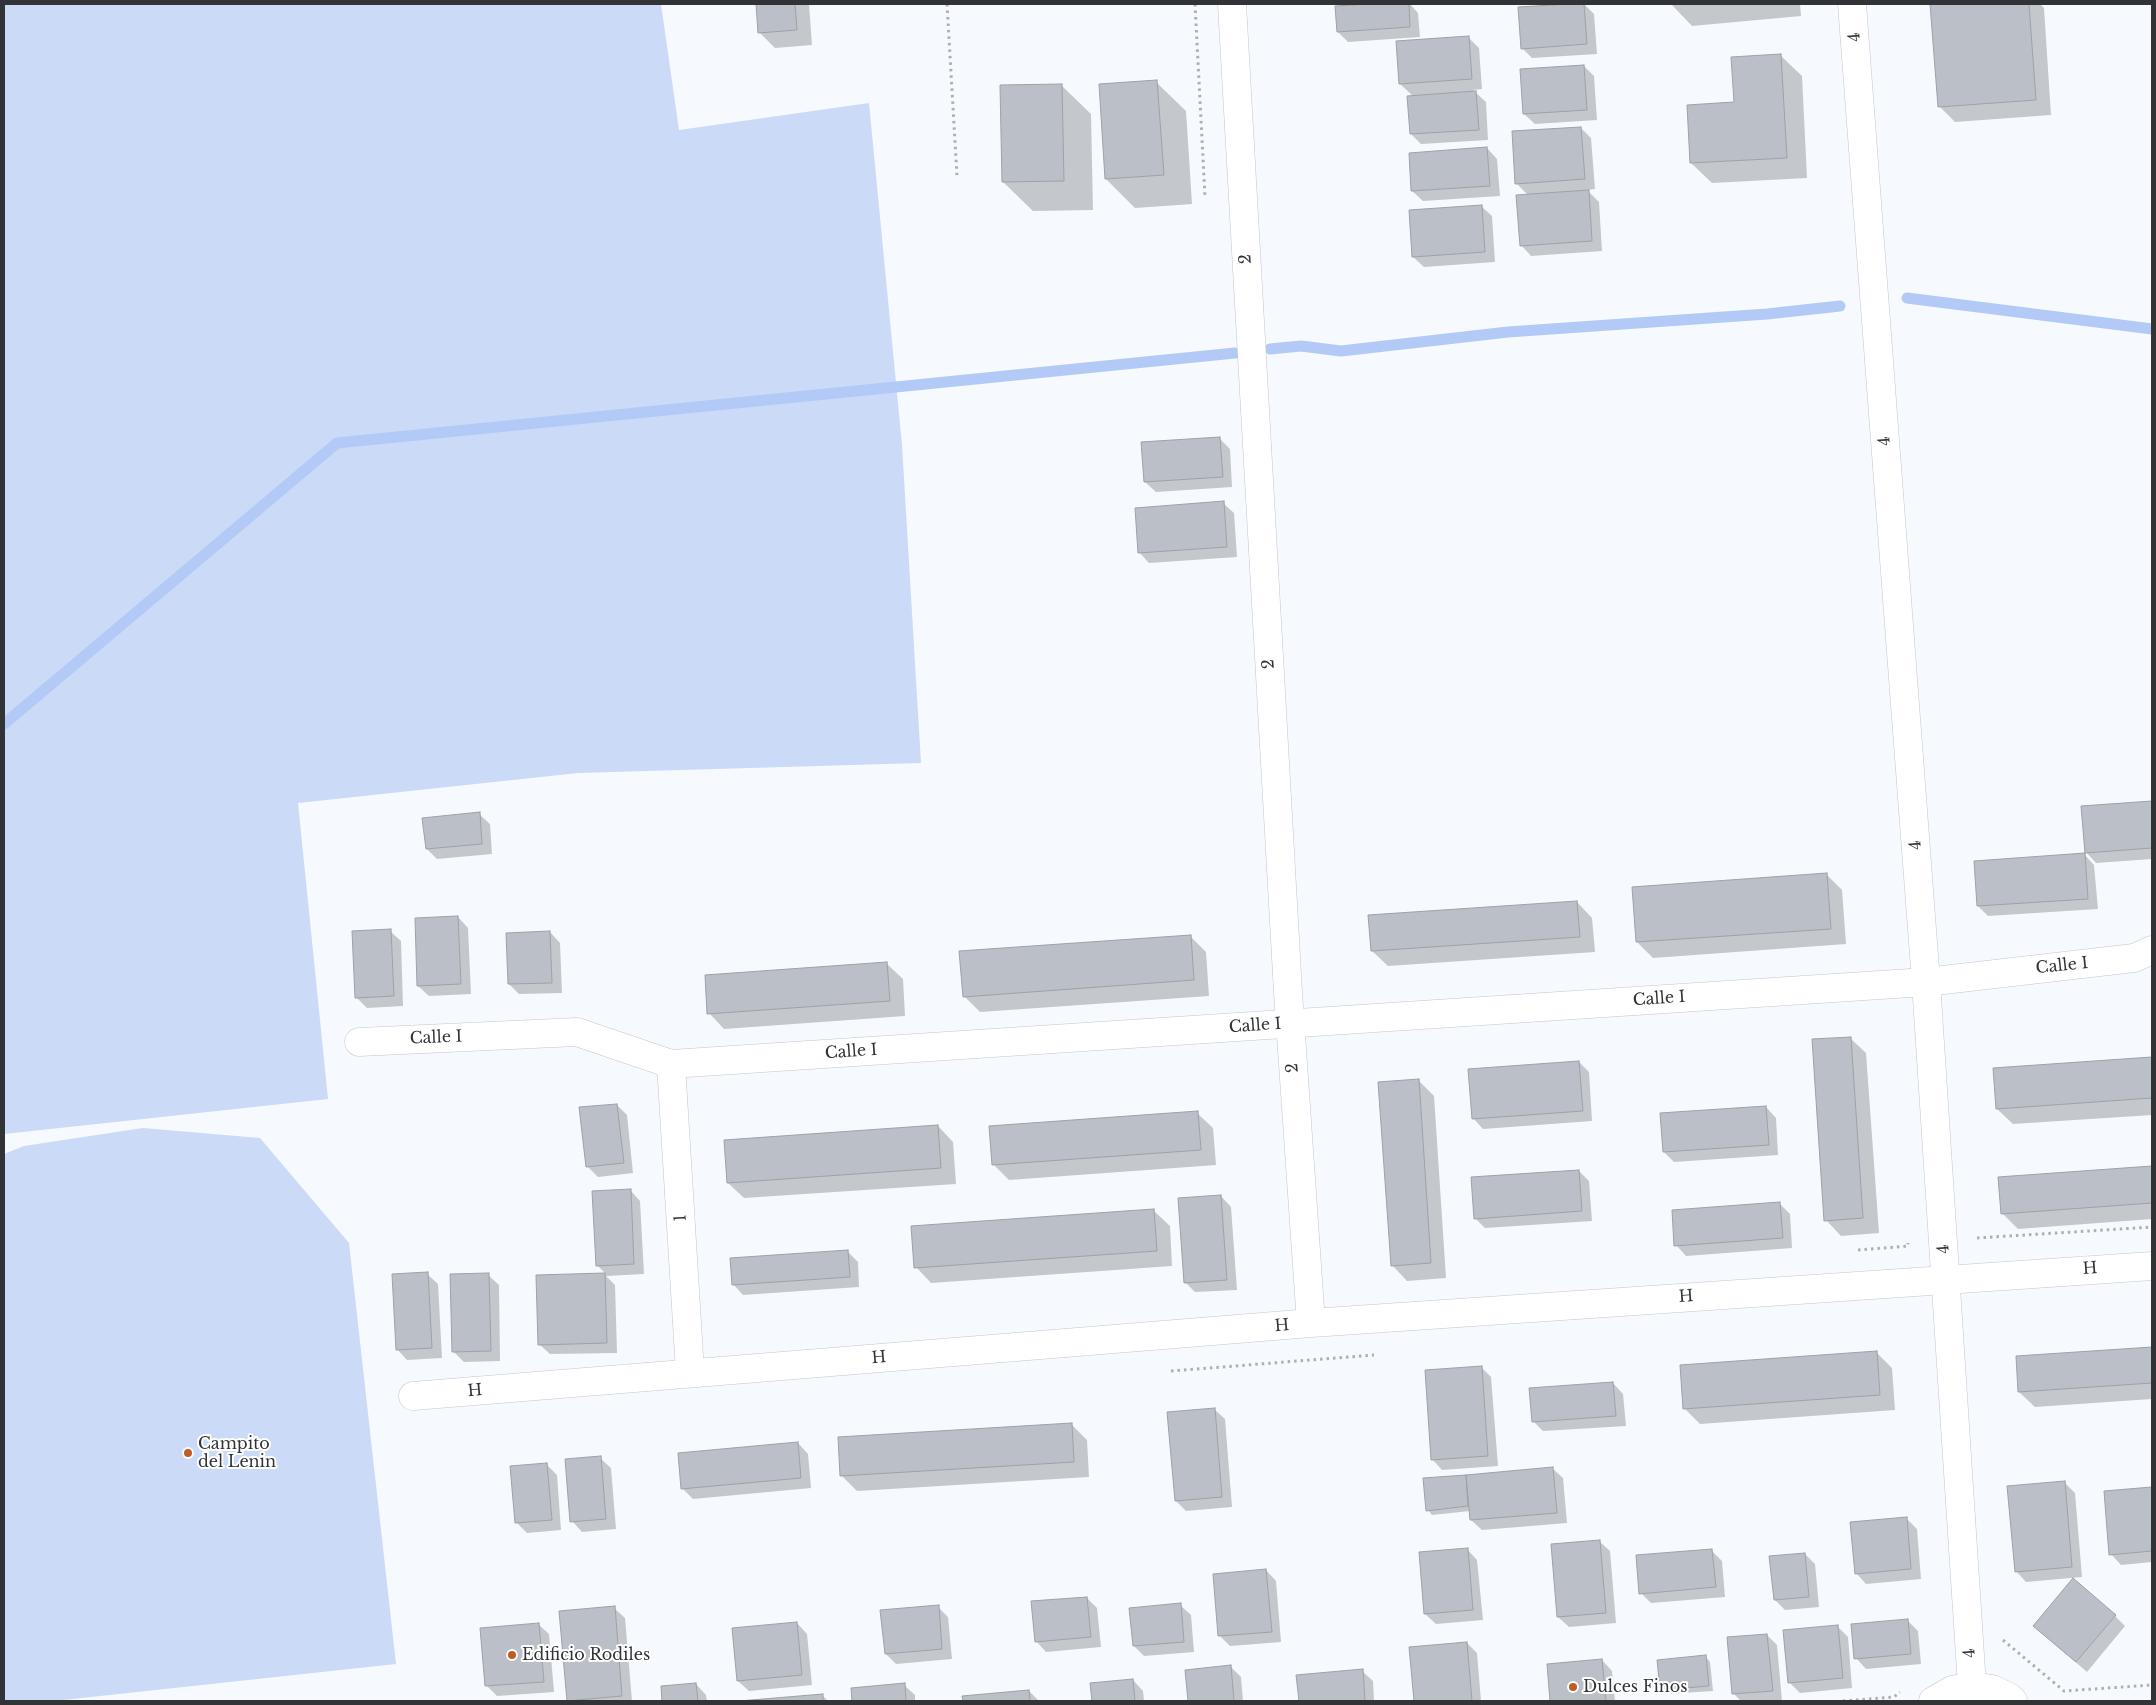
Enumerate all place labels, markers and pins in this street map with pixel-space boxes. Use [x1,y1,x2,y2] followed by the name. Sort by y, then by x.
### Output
[198,1434,276,1472] place label: Campito del Lenin
[182,1447,194,1459] marker: Campito del Lenin
[522,1645,650,1665] place label: Edificio Rodiles
[506,1649,518,1661] marker: Edificio Rodiles
[1583,1677,1688,1697] place label: Dulces Finos
[1567,1681,1579,1693] marker: Dulces Finos

